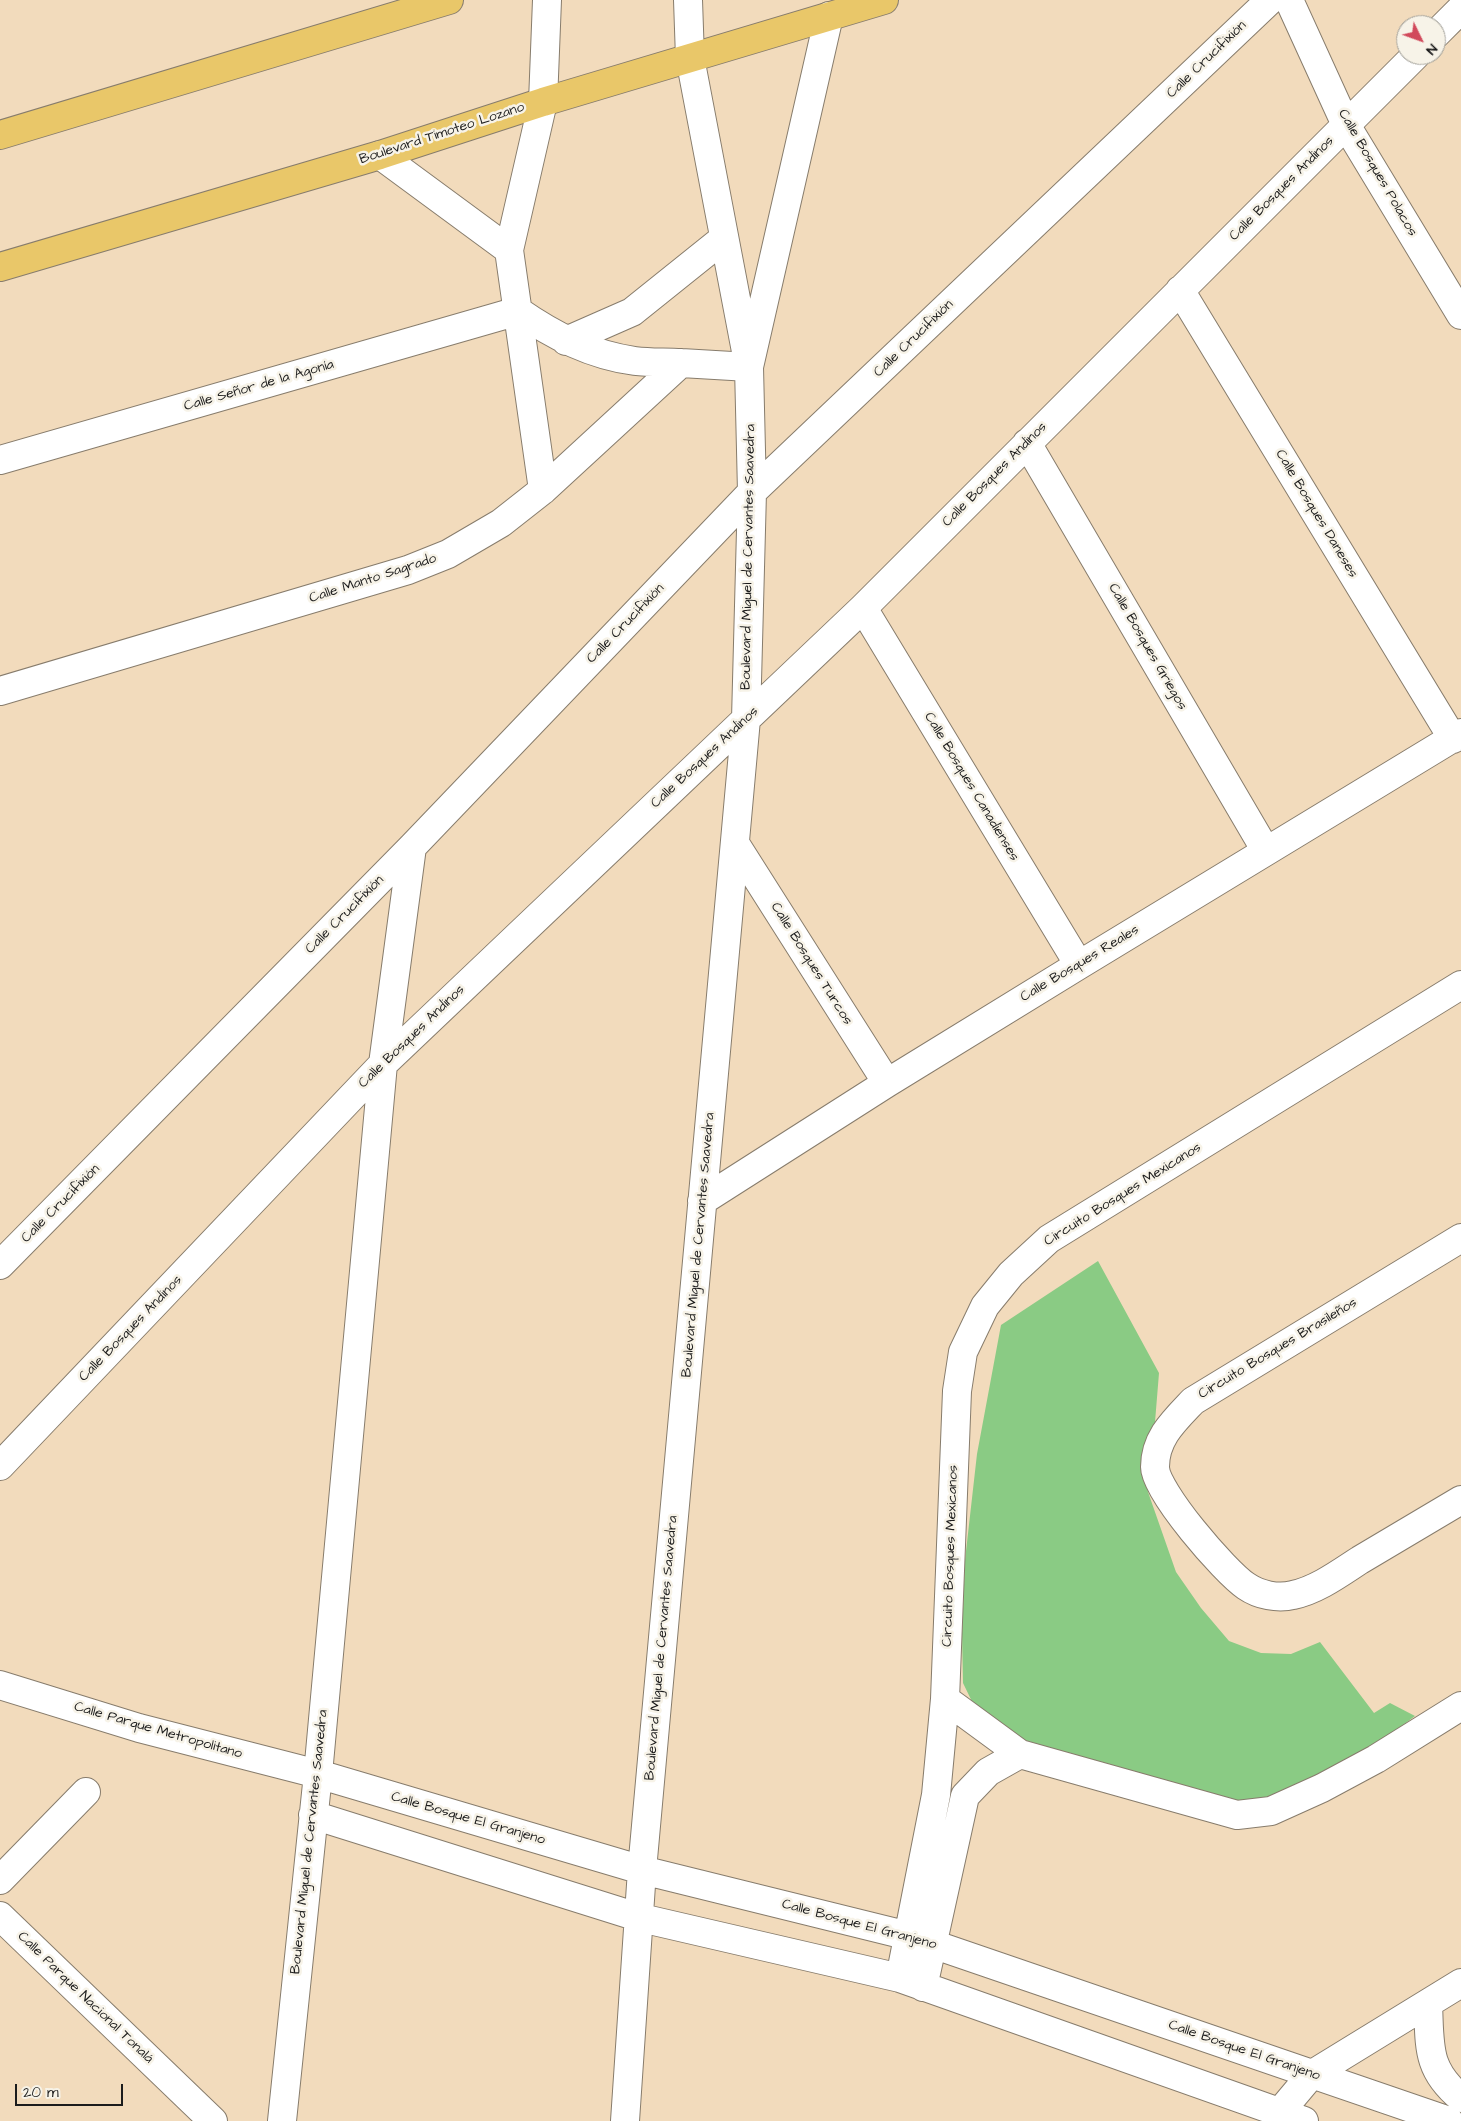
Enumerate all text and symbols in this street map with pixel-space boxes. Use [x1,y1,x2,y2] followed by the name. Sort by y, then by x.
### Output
[1396,15,1446,65] north arrow
[1164,18,1250,102] street label: Calle Crucifixión
[1421,39,1442,59] text: N
[357,99,527,169] street label: Boulevard Timoteo Lozano
[1334,107,1420,239] street label: Calle Bosques Polacos
[1226,133,1338,245] street label: Calle Bosques Andinos
[871,297,957,381] street label: Calle Crucifixión
[182,357,336,415] street label: Calle Señor de la Agonía
[939,419,1051,531] street label: Calle Bosques Andinos
[738,424,760,690] street label: Boulevard Miguel de Cervantes Saavedra
[1271,447,1361,581] street label: Calle Bosques Daneses
[307,551,439,607] street label: Calle Manto Sagrado
[584,581,668,667] street label: Calle Crucifixión
[1104,581,1190,713] street label: Calle Bosques Griegos
[648,704,762,812] street label: Calle Bosques Andinos
[920,710,1022,864] street label: Calle Bosques Canadienses
[302,872,388,958] street label: Calle Crucifixión
[766,900,856,1028] street label: Calle Bosques Turcos
[1018,922,1142,1006] street label: Calle Bosques Reales
[355,982,469,1092] street label: Calle Bosques Andinos
[679,1112,719,1378] street label: Boulevard Miguel de Cervantes Saavedra
[1041,1140,1205,1250] street label: Circuito Bosques Mexicanos
[18,1161,104,1247] street label: Calle Crucifixión
[76,1272,186,1386] street label: Calle Bosques Andinos
[1196,1295,1360,1403] street label: Circuito Bosques Brasileños
[939,1465,963,1647] street label: Circuito Bosques Mexicanos
[642,1515,682,1781] street label: Boulevard Miguel de Cervantes Saavedra
[72,1699,244,1763] street label: Calle Parque Metropolitano
[288,1709,332,1975] street label: Boulevard Miguel de Cervantes Saavedra
[389,1789,547,1849] street label: Calle Bosque El Granjeno
[780,1896,938,1954] street label: Calle Bosque El Granjeno
[13,1929,157,2067] street label: Calle Parque Nacional Tonalá
[1166,2017,1322,2085] street label: Calle Bosque El Granjeno
[18,2074,125,2106] scale bar
[23,2082,59,2103] text: 20 m

